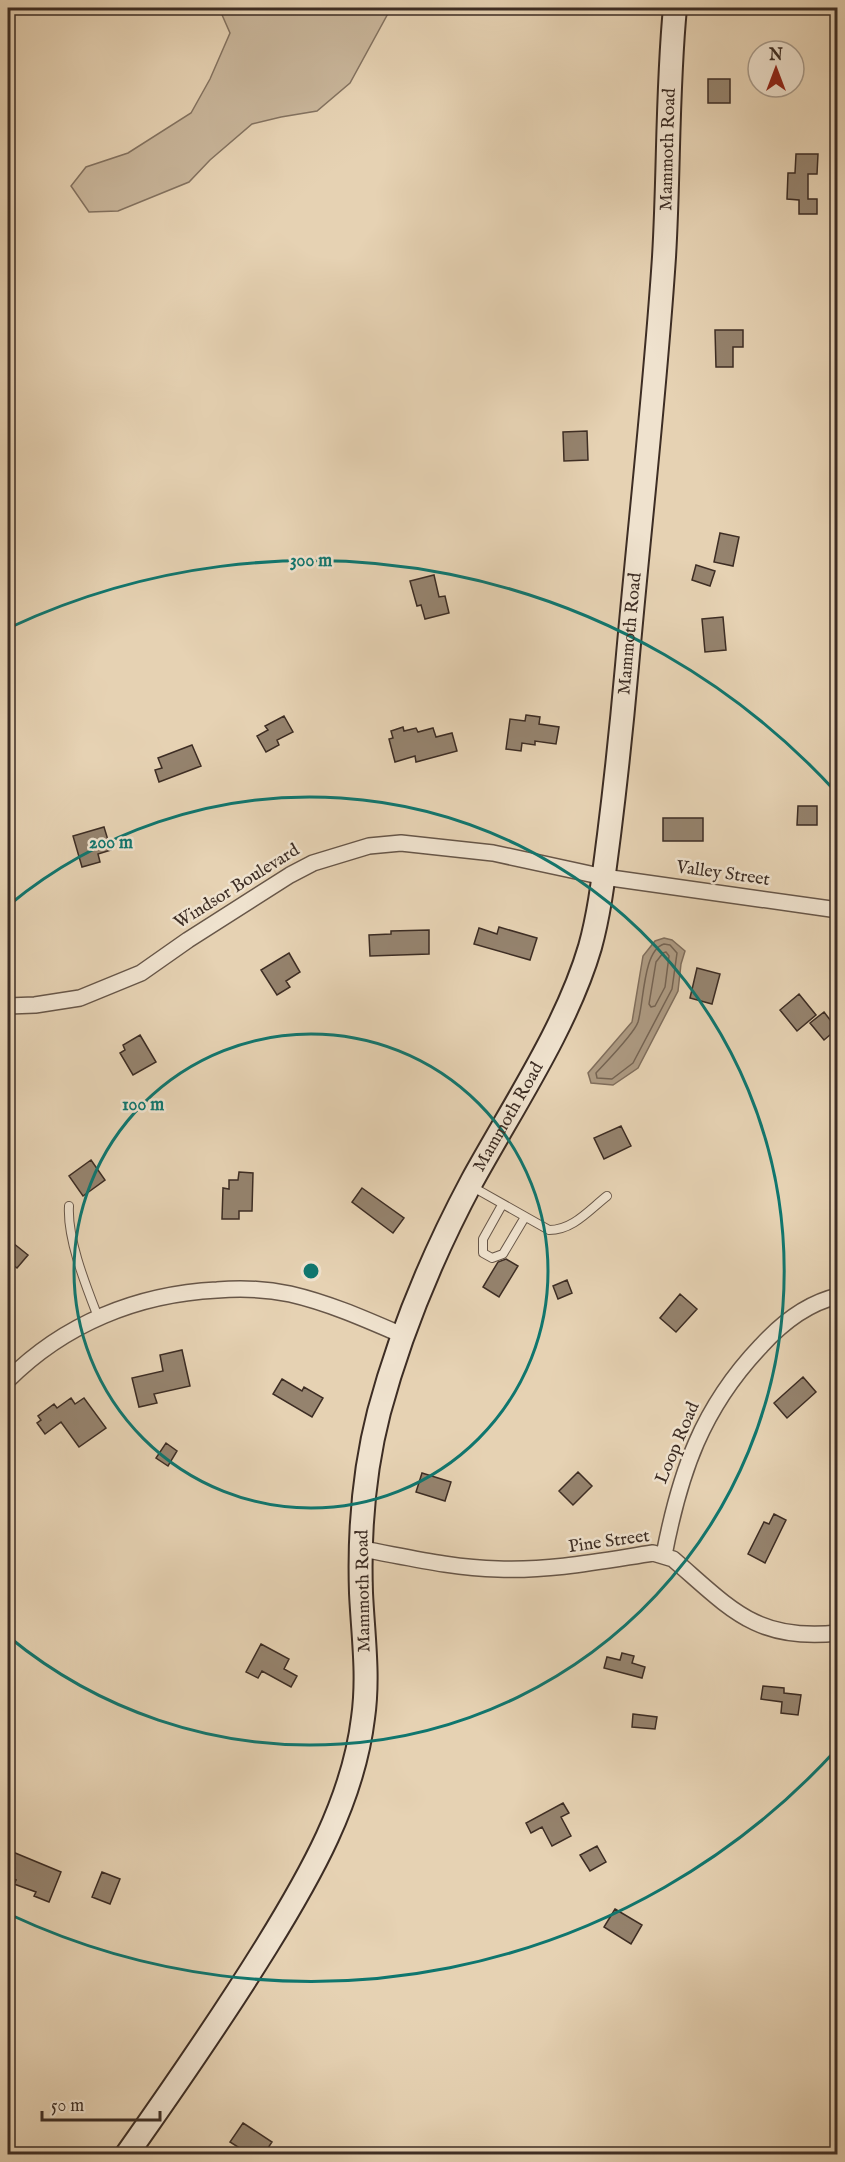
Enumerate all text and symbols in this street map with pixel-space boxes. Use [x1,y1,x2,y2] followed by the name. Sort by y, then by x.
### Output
[746,39,806,99] north arrow
[768,46,783,66] text: N
[655,87,681,211] street label: Mammoth Road
[290,550,332,573] text: 300 m
[613,571,647,696] street label: Mammoth Road
[89,832,133,855] text: 200 m
[170,839,304,935] street label: Windsor Boulevard
[674,856,771,892] street label: Valley Street
[468,1058,549,1176] street label: Mammoth Road
[122,1094,164,1117] text: 100 m
[301,1261,321,1281] centre of rings
[650,1398,706,1487] street label: Loop Road
[567,1525,651,1559] street label: Pine Street
[351,1529,377,1652] street label: Mammoth Road
[42,2084,160,2122] scale bar
[51,2095,84,2118] text: 50 m

